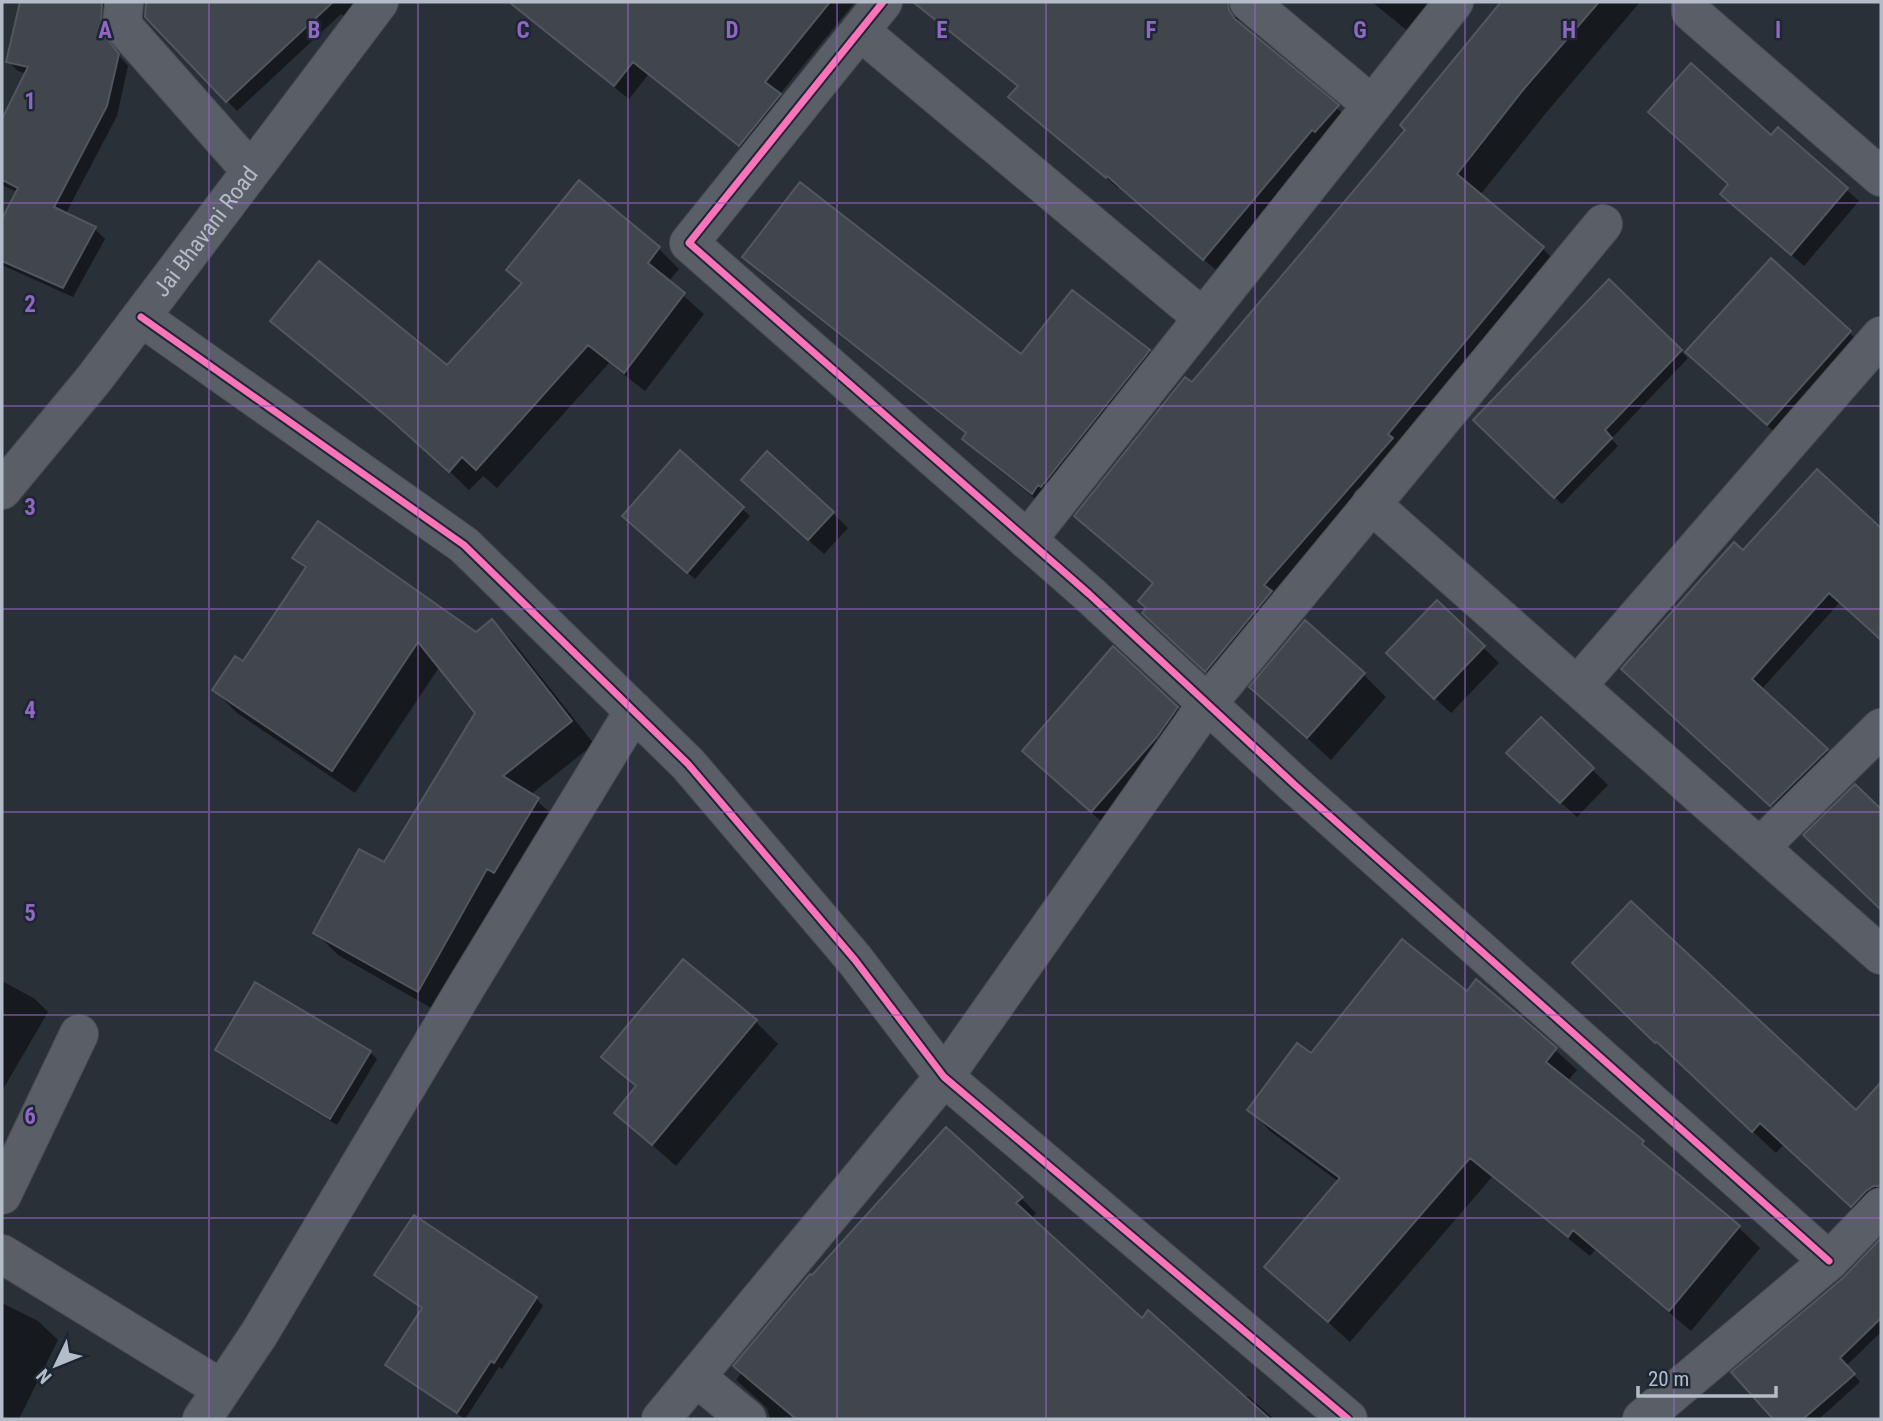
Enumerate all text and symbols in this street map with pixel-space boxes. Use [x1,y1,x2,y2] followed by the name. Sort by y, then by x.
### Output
[98,17,112,44] text: A
[308,17,320,44] text: B
[516,17,530,44] text: C
[726,17,739,44] text: D
[936,17,948,44] text: E
[1146,17,1157,44] text: F
[1353,17,1367,44] text: G
[1562,17,1576,44] text: H
[1775,17,1781,44] text: I
[24,88,36,115] text: 1
[148,162,264,302] street label: Jai Bhavani Road
[24,291,36,318] text: 2
[24,494,36,521] text: 3
[24,697,36,724] text: 4
[24,900,36,927] text: 5
[24,1103,36,1130] text: 6
[21,1330,91,1400] north arrow
[1638,1354,1776,1398] scale bar
[32,1364,56,1388] text: N
[1648,1367,1689,1391] text: 20 m

